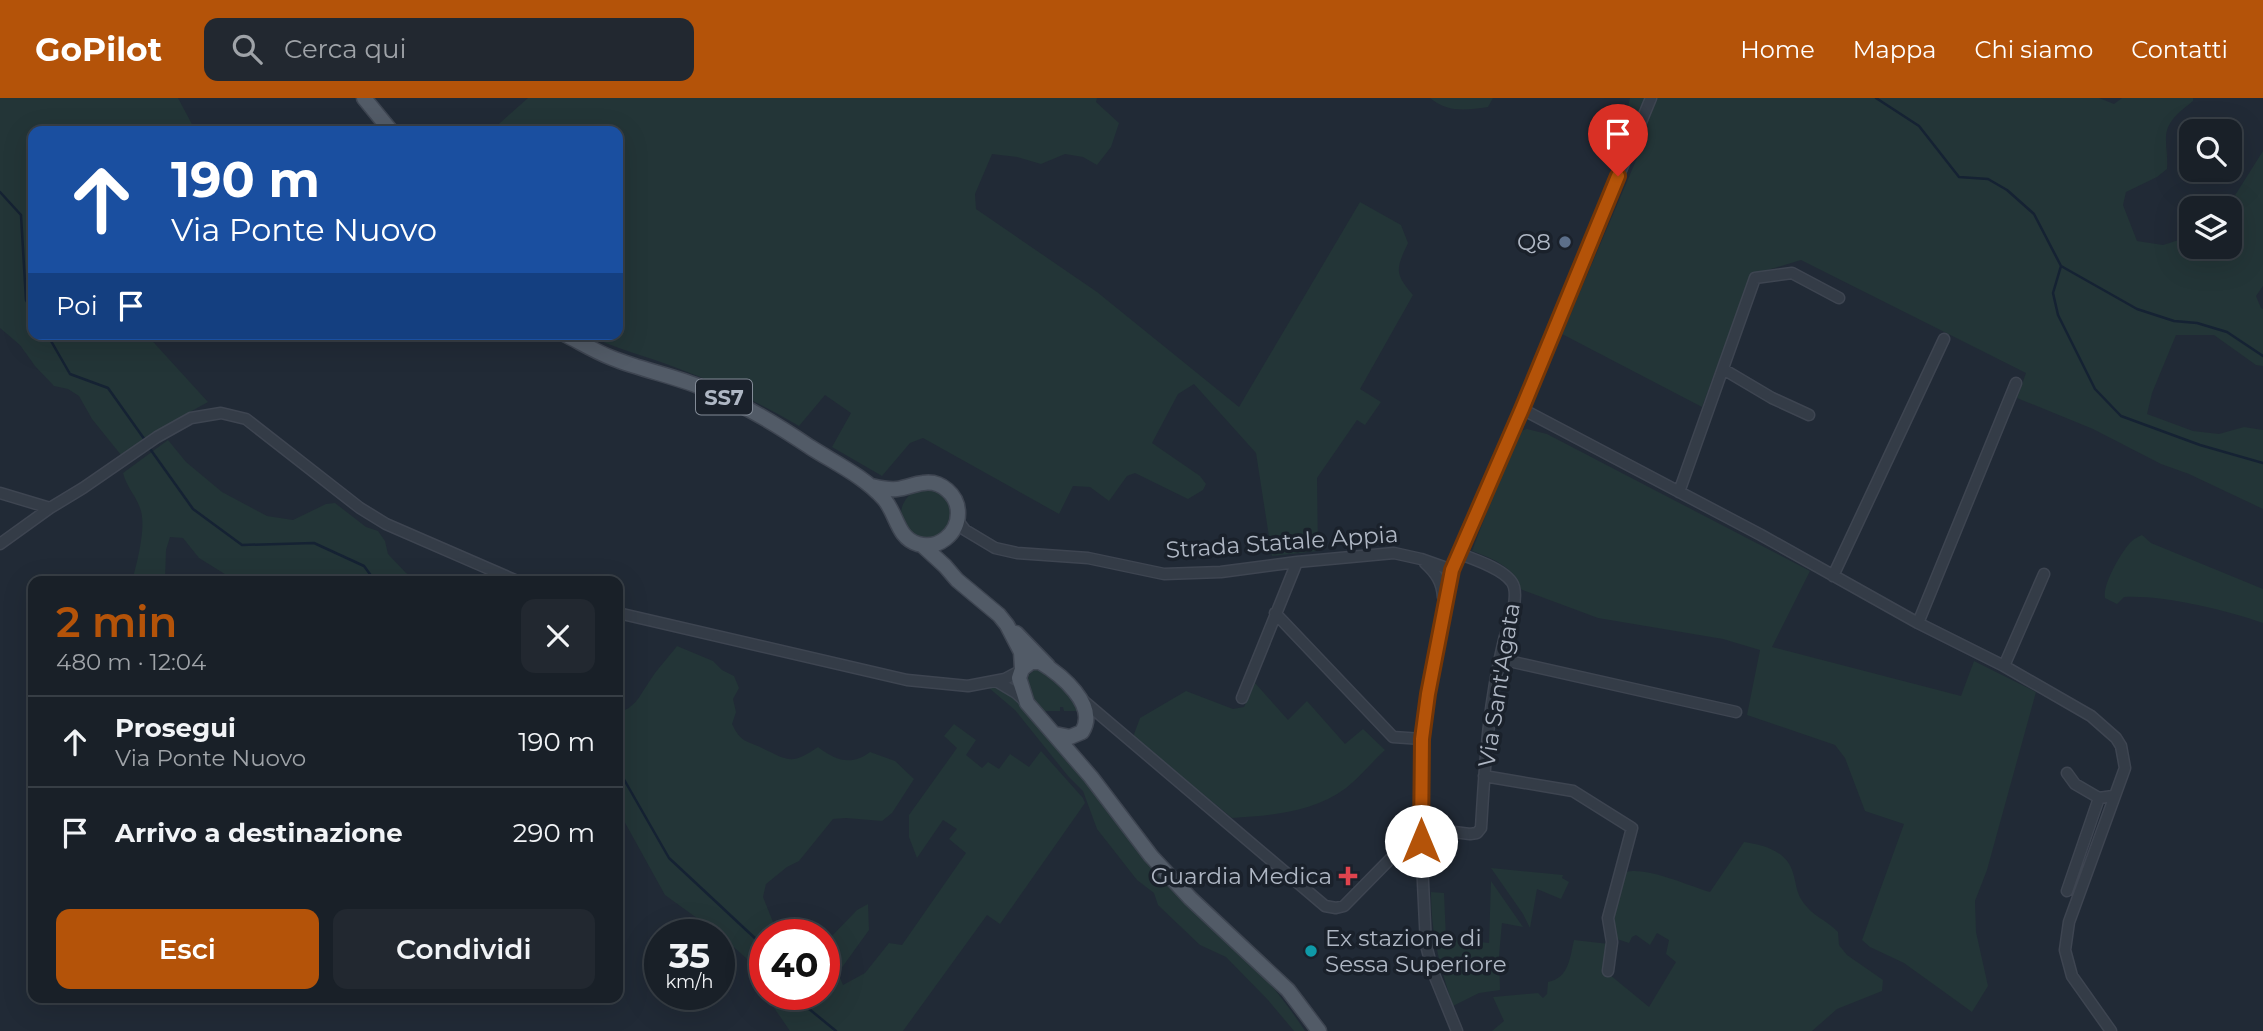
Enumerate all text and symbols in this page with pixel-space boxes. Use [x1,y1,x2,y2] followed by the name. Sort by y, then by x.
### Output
[204,18,694,81] search box
[35,29,162,69] text: GoPilot
[228,30,266,68] icon: search
[284,33,407,65] text: Cerca qui
[1740,35,1815,64] text: Home
[1853,35,1936,64] text: Mappa
[1974,35,2093,64] text: Chi siamo
[2131,35,2228,64] text: Contatti
[1588,104,1648,176] pin
[1599,115,1637,153] icon: arrive
[2179,119,2242,259] map controls
[2179,119,2242,182] button: search
[171,150,320,209] text: 190 m
[56,154,147,245] icon: ahead
[2179,196,2242,259] button: layers
[171,210,437,249] text: Via Ponte Nuovo
[1517,228,1551,256] place label: Q8
[1557,234,1573,250] marker: Q8
[112,287,150,325] icon: arrive
[56,290,98,322] text: Poi
[696,380,752,414] road number: SS7
[1165,520,1399,564] street label: Strada Statale Appia
[56,596,177,648] text: 2 min
[521,599,595,673] button: close
[1472,601,1526,769] street label: Via Sant'Agata
[56,648,206,676] text: 480 m · 12:04
[115,712,236,744] text: Prosegui
[56,723,94,761] icon: ahead
[518,726,595,758] text: 190 m
[115,744,306,772] text: Via Ponte Nuovo
[1384,804,1458,878] position arrow
[56,814,94,852] icon: arrive
[115,817,403,849] text: Arrivo a destinazione
[513,817,595,849] text: 290 m
[1151,862,1332,890] place label: Guardia Medica
[1338,866,1358,886] marker: Guardia Medica
[56,909,319,989] button: Esci
[333,909,595,989] button: Condividi
[749,919,840,1010] speed limit sign: 40
[1325,924,1507,978] place label: Ex stazione di Sessa Superiore
[669,934,710,977] text: 35
[1303,943,1319,959] marker: Ex stazione di Sessa Superiore
[665,971,714,993] text: km/h

